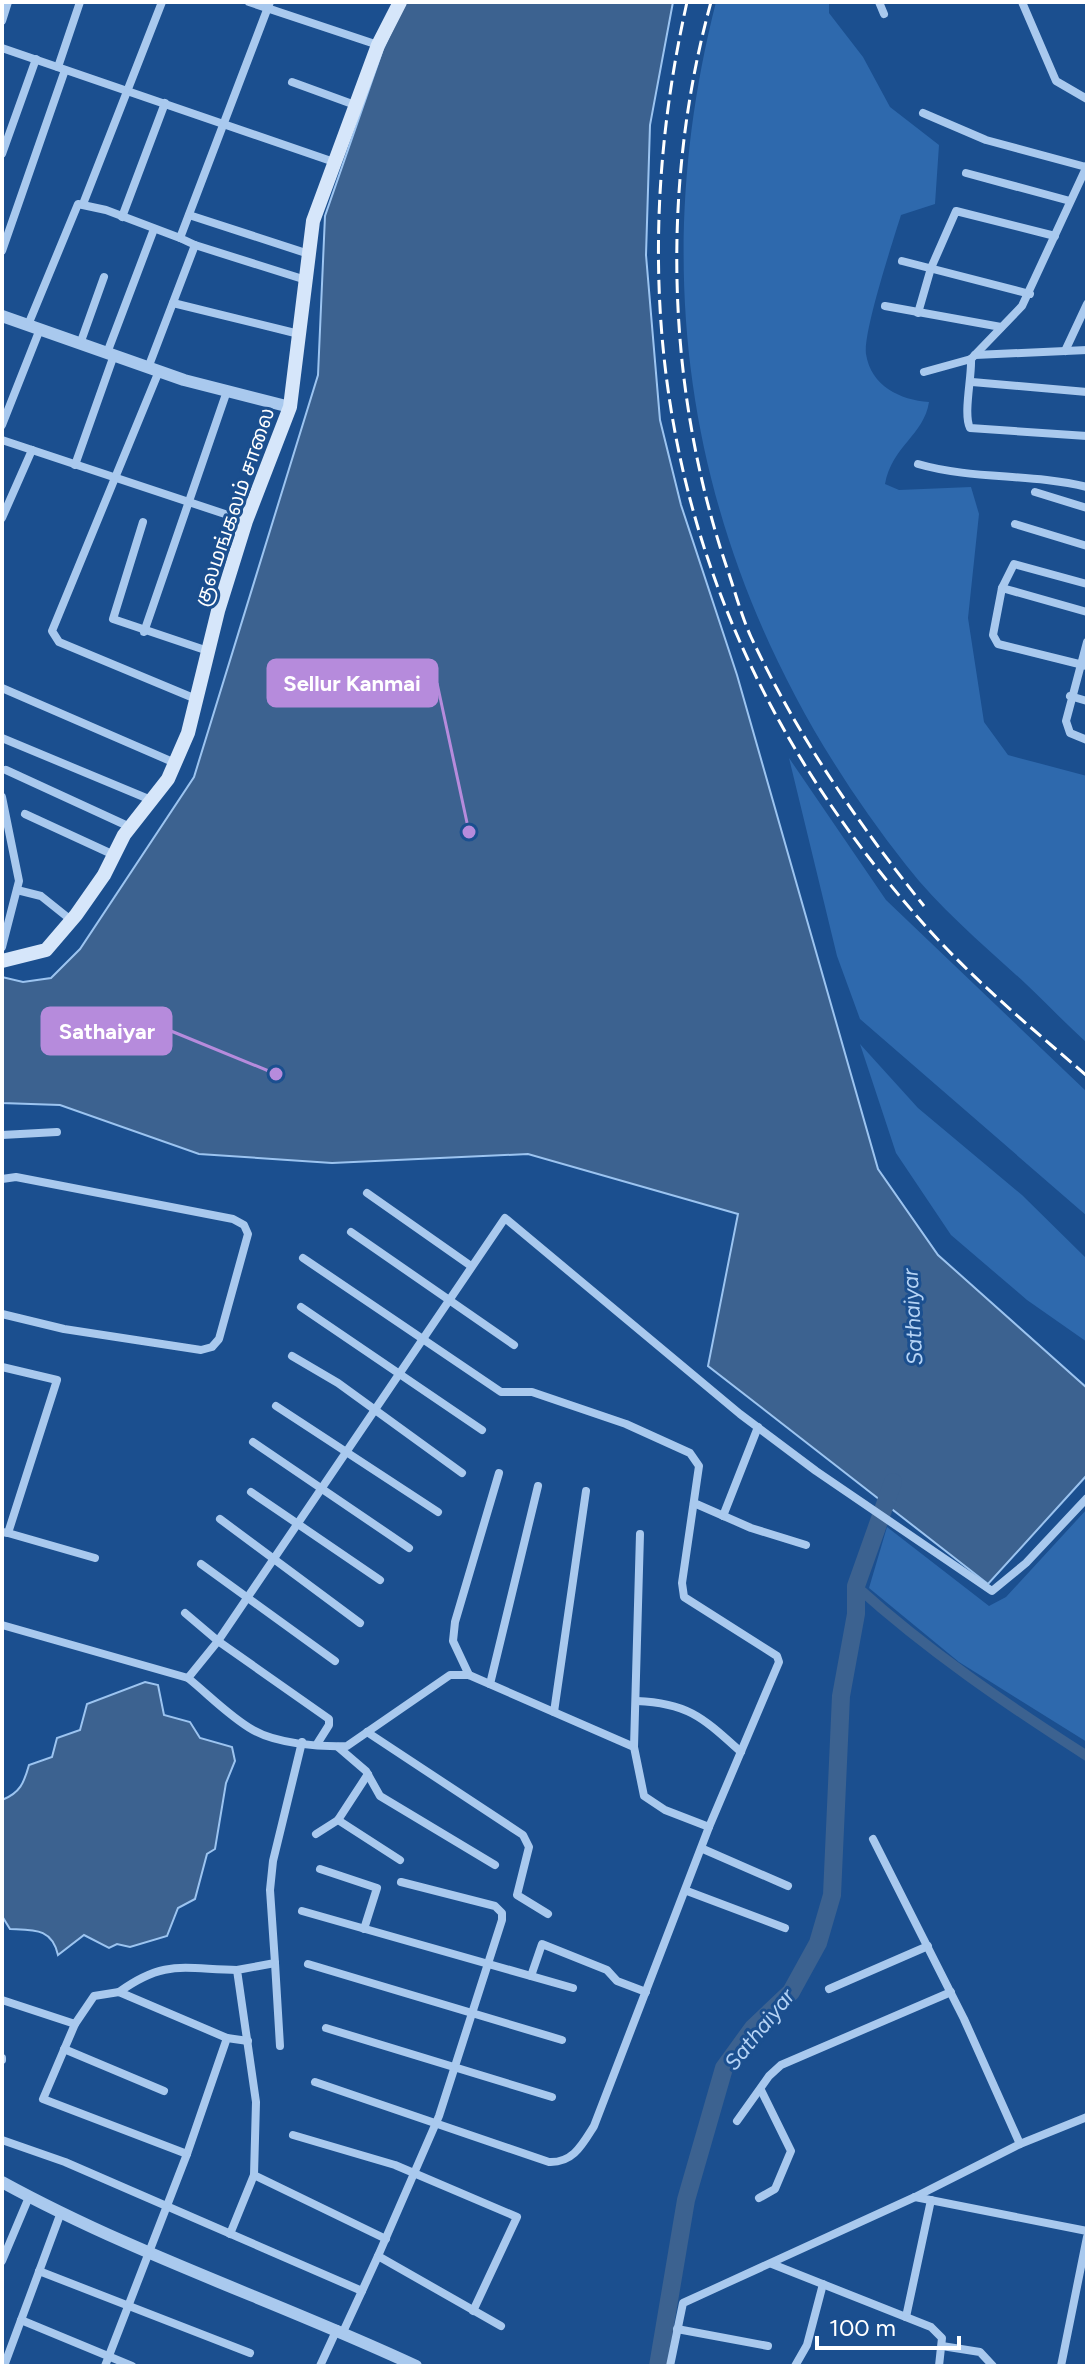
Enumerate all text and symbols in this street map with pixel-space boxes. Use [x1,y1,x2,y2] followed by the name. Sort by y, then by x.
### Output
[189,405,280,610] street label: குலமங்கலம் சாலை
[268,660,437,706] callout: Sellur Kanmai
[283,670,421,697] text: Sellur Kanmai
[42,1008,171,1054] callout: Sathaiyar
[59,1018,156,1045] text: Sathaiyar
[896,1266,929,1366] water label: Sathaiyar
[718,1982,801,2075] water label: Sathaiyar
[817,2300,959,2350] scale bar
[829,2313,896,2342] text: 100 m

